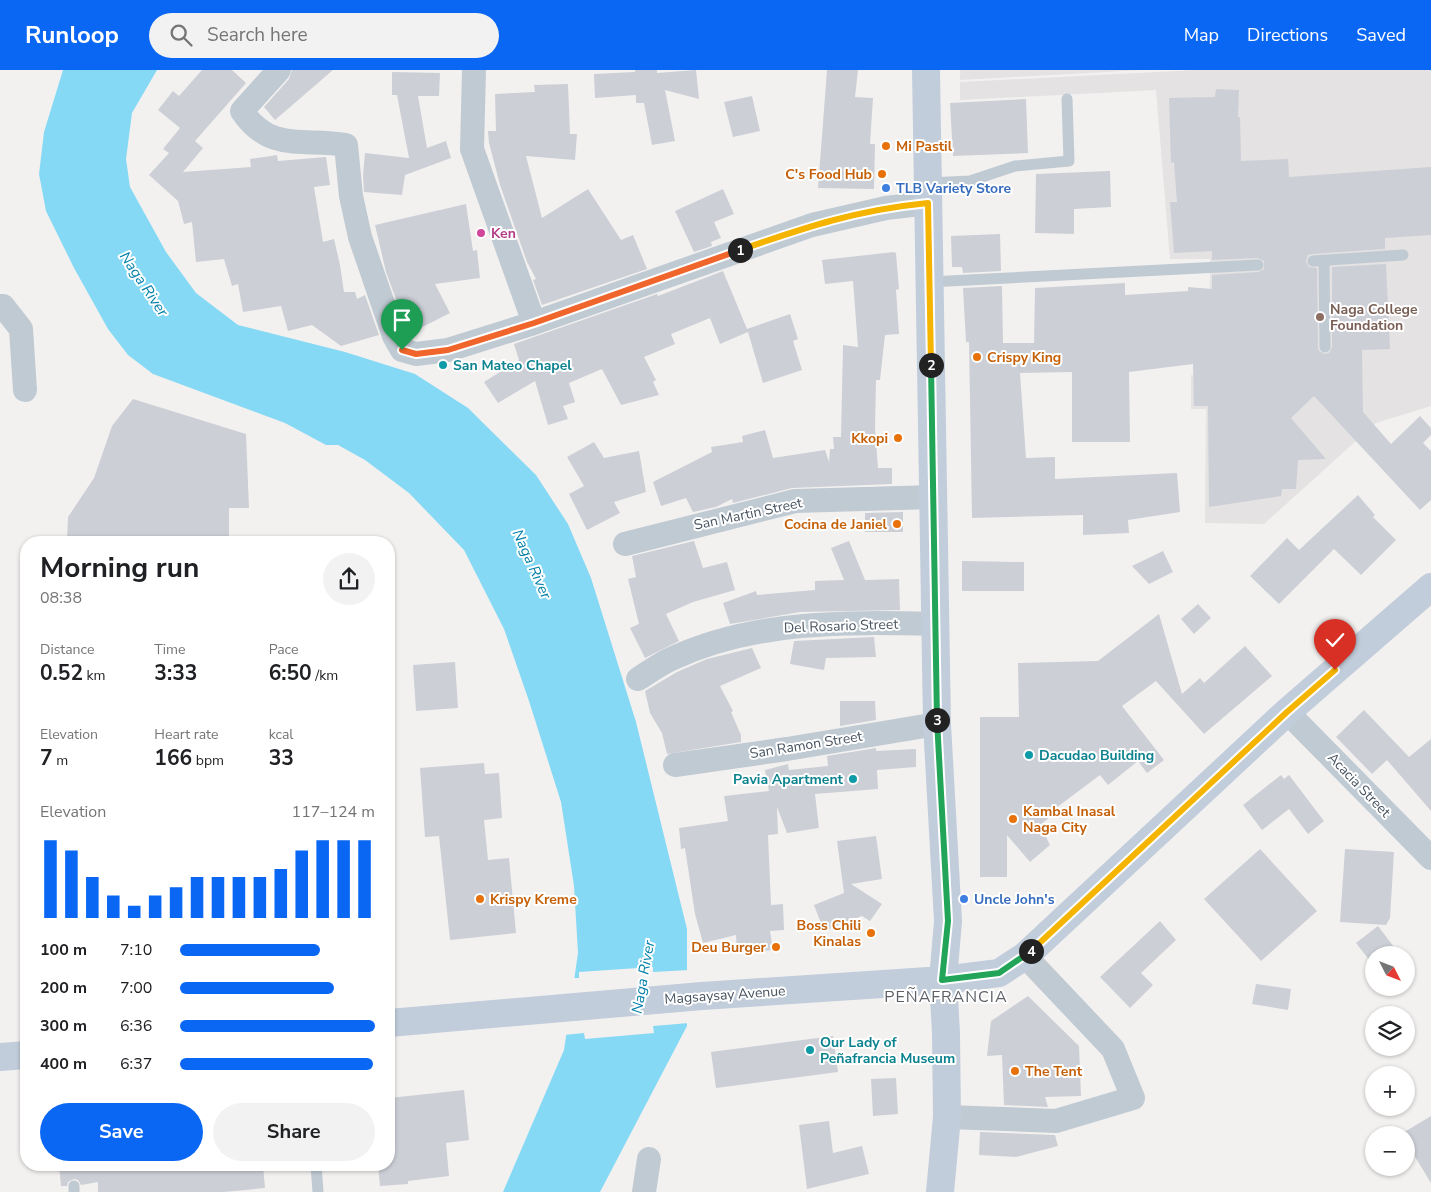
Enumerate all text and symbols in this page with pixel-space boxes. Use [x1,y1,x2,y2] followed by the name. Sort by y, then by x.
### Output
[149,13,499,58] search box
[25,19,119,51] text: Runloop
[167,21,195,49] icon: search
[207,22,308,48] text: Search here
[1184,23,1219,47] text: Map
[1247,23,1328,47] text: Directions
[1356,23,1406,47] text: Saved
[896,137,953,156] place label: Mi Pastil
[880,140,892,152] marker: Mi Pastil
[785,165,872,184] place label: C's Food Hub
[876,168,888,180] marker: C's Food Hub
[896,179,1012,198] place label: TLB Variety Store
[880,182,892,194] marker: TLB Variety Store
[491,224,516,243] place label: Ken
[475,227,487,239] marker: Ken
[728,238,752,262] pin: 1
[736,241,745,260] text: 1
[115,248,173,321] water label: Naga River
[381,299,423,350] pin
[1330,300,1418,335] place label: Naga College Foundation
[388,306,416,334] icon: arrive
[1314,311,1326,323] marker: Naga College Foundation
[987,348,1061,367] place label: Crispy King
[971,351,983,363] marker: Crispy King
[918,352,944,378] pin: 2
[453,356,572,375] place label: San Mateo Chapel
[927,356,936,375] text: 2
[437,359,449,371] marker: San Mateo Chapel
[851,429,888,448] place label: Kkopi
[892,432,904,444] marker: Kkopi
[692,493,804,535] street label: San Martin Street
[784,515,888,534] place label: Cocina de Janiel
[891,518,903,530] marker: Cocina de Janiel
[508,526,556,602] water label: Naga River
[40,549,199,587] text: Morning run
[323,553,375,605] button: share
[40,587,82,609] text: 08:38
[783,615,899,637] street label: Del Rosario Street
[1314,619,1356,670] pin
[1321,626,1349,654] icon: check
[40,640,94,659] text: Distance
[154,640,185,659] text: Time
[269,640,298,659] text: Pace
[40,659,83,687] text: 0.52
[154,659,197,687] text: 3:33
[269,659,312,687] text: 6:50
[83,666,106,685] text: km
[312,666,338,685] text: /km
[924,708,950,732] pin: 3
[933,711,942,730] text: 3
[40,725,98,744] text: Elevation
[154,725,218,744] text: Heart rate
[269,725,293,744] text: kcal
[748,727,864,763] street label: San Ramon Street
[40,744,53,772] text: 7
[154,744,192,772] text: 166
[269,744,294,772] text: 33
[1039,746,1154,765] place label: Dacudao Building
[1023,749,1035,761] marker: Dacudao Building
[1323,749,1395,821] street label: Acacia Street
[53,751,68,770] text: m
[192,751,224,770] text: bpm
[733,770,844,789] place label: Pavia Apartment
[847,773,859,785] marker: Pavia Apartment
[40,801,106,823] text: Elevation
[292,801,375,823] text: 117–124 m
[1023,802,1116,837] place label: Kambal Inasal Naga City
[1007,813,1019,825] marker: Kambal Inasal Naga City
[490,890,577,909] place label: Krispy Kreme
[974,890,1055,909] place label: Uncle John's
[474,893,486,905] marker: Krispy Kreme
[958,893,970,905] marker: Uncle John's
[797,916,861,951] place label: Boss Chili Kinalas
[865,927,877,939] marker: Boss Chili Kinalas
[627,938,659,1015] water label: Naga River
[691,938,767,957] place label: Deu Burger
[1018,938,1044,964] pin: 4
[40,939,87,961] text: 100 m
[120,939,152,961] text: 7:10
[770,941,782,953] marker: Deu Burger
[1027,942,1036,961] text: 4
[1365,946,1415,996] north arrow
[1365,946,1415,1176] map controls
[40,977,87,999] text: 200 m
[120,977,152,999] text: 7:00
[664,981,786,1009] street label: Magsaysay Avenue
[884,986,1008,1008] district label: PEÑAFRANCIA
[1365,1006,1415,1056] button: layers
[40,1015,87,1037] text: 300 m
[120,1015,152,1037] text: 6:36
[820,1033,955,1068] place label: Our Lady of Peñafrancia Museum
[804,1044,816,1056] marker: Our Lady of Peñafrancia Museum
[40,1053,87,1075] text: 400 m
[120,1053,152,1075] text: 6:37
[1025,1062,1083,1081] place label: The Tent
[1009,1065,1021,1077] marker: The Tent
[1365,1066,1415,1116] button: +
[40,1103,203,1161] button: Save
[213,1103,375,1161] button: Share
[1365,1126,1415,1176] button: −

